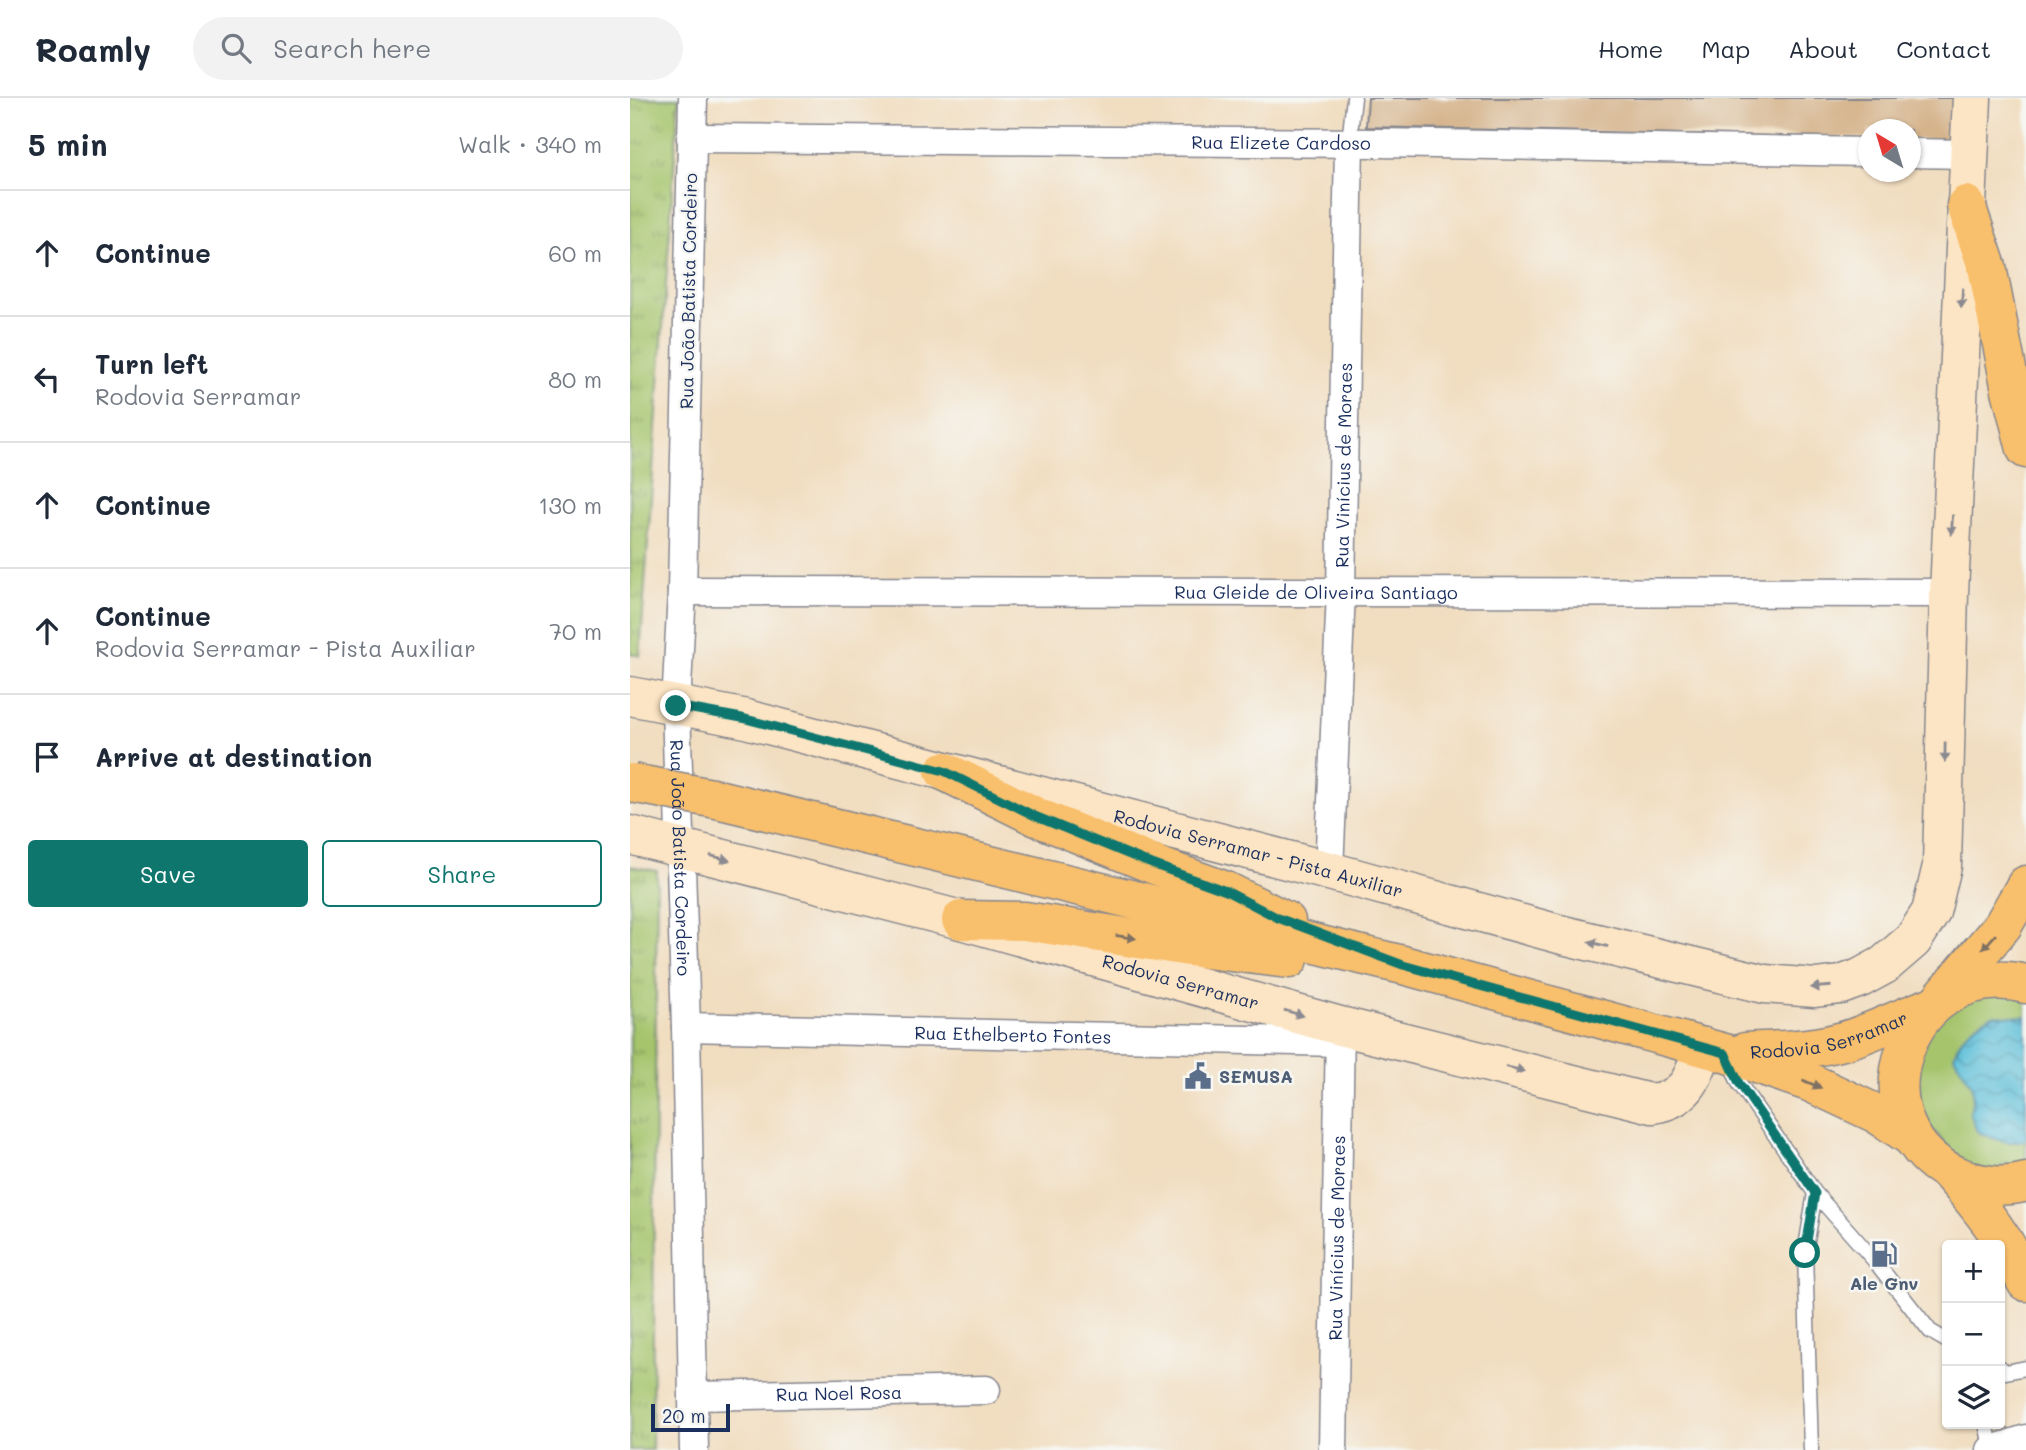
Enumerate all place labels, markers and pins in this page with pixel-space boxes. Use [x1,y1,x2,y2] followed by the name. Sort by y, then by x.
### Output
[1183,1061,1213,1091] public building icon: SEMUSA
[1219,1064,1293,1088] place label: SEMUSA
[1869,1239,1899,1269] fuel station icon: Ale Gnv
[1850,1271,1919,1295] place label: Ale Gnv

